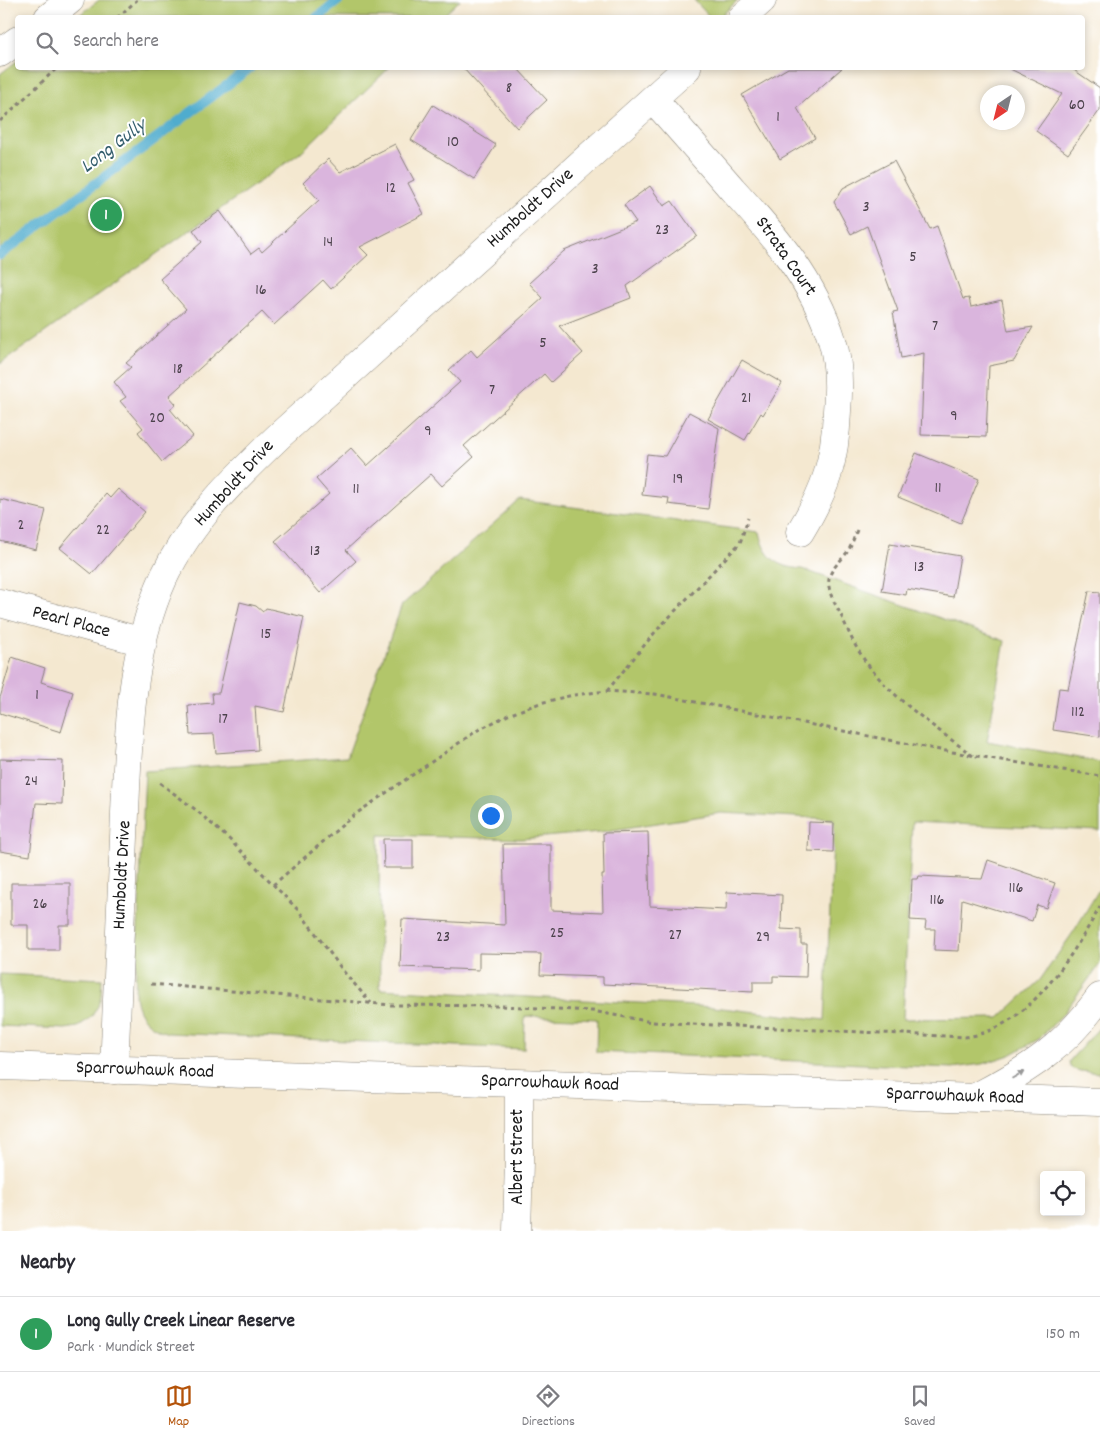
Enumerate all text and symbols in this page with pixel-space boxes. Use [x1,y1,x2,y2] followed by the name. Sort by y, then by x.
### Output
[15,15,1085,70] search box
[33,29,61,57] icon: search
[73,29,159,56] text: Search here
[506,77,512,100] house number: 8
[980,85,1025,130] north arrow
[1069,94,1085,117] house number: 60
[776,106,780,129] house number: 1
[75,111,155,181] water label: Long Gully
[447,131,459,154] house number: 10
[481,162,581,256] street label: Humboldt Drive
[386,177,396,200] house number: 12
[90,196,122,234] pin: 1
[862,196,870,219] house number: 3
[748,212,822,302] street label: Strata Court
[655,219,669,242] house number: 23
[323,231,333,254] house number: 14
[909,246,917,269] house number: 5
[591,258,599,281] house number: 3
[255,279,267,302] house number: 16
[932,315,938,338] house number: 7
[539,332,547,355] house number: 5
[173,358,183,381] house number: 18
[489,379,495,402] house number: 7
[741,387,751,410] house number: 21
[950,405,958,428] house number: 9
[149,407,165,430] house number: 20
[424,420,432,443] house number: 9
[188,434,282,534] street label: Humboldt Drive
[673,468,683,491] house number: 19
[934,477,942,500] house number: 11
[352,478,360,501] house number: 11
[18,514,25,537] house number: 2
[96,519,110,542] house number: 22
[310,540,320,563] house number: 13
[914,556,924,579] house number: 13
[29,600,113,646] street label: Pearl Place
[261,623,271,646] house number: 15
[35,684,39,707] house number: 1
[1071,701,1085,724] house number: 112
[218,708,228,731] house number: 17
[24,770,38,793] house number: 24
[478,803,504,829] your location
[107,820,139,930] street label: Humboldt Drive
[1009,877,1024,900] house number: 116
[930,889,945,912] house number: 116
[33,893,48,916] house number: 26
[550,922,564,945] house number: 25
[668,924,682,947] house number: 27
[436,926,450,949] house number: 23
[756,926,770,949] house number: 29
[75,1055,215,1087] street label: Sparrowhawk Road
[480,1068,620,1100] street label: Sparrowhawk Road
[1011,1070,1024,1079] one-way arrow
[885,1081,1025,1113] street label: Sparrowhawk Road
[505,1109,532,1205] street label: Albert Street
[1040,1171,1085,1216] map controls
[1040,1171,1085,1216] button: locate
[20,1249,75,1279] text: Nearby
[67,1309,295,1336] text: Long Gully Creek Linear Reserve
[34,1323,38,1346] text: 1
[1046,1323,1080,1346] text: 150 m
[67,1336,195,1359] text: Park · Mundick Street
[165,1382,193,1432] tab: Map
[522,1382,575,1432] tab: Directions
[904,1382,935,1432] tab: Saved

